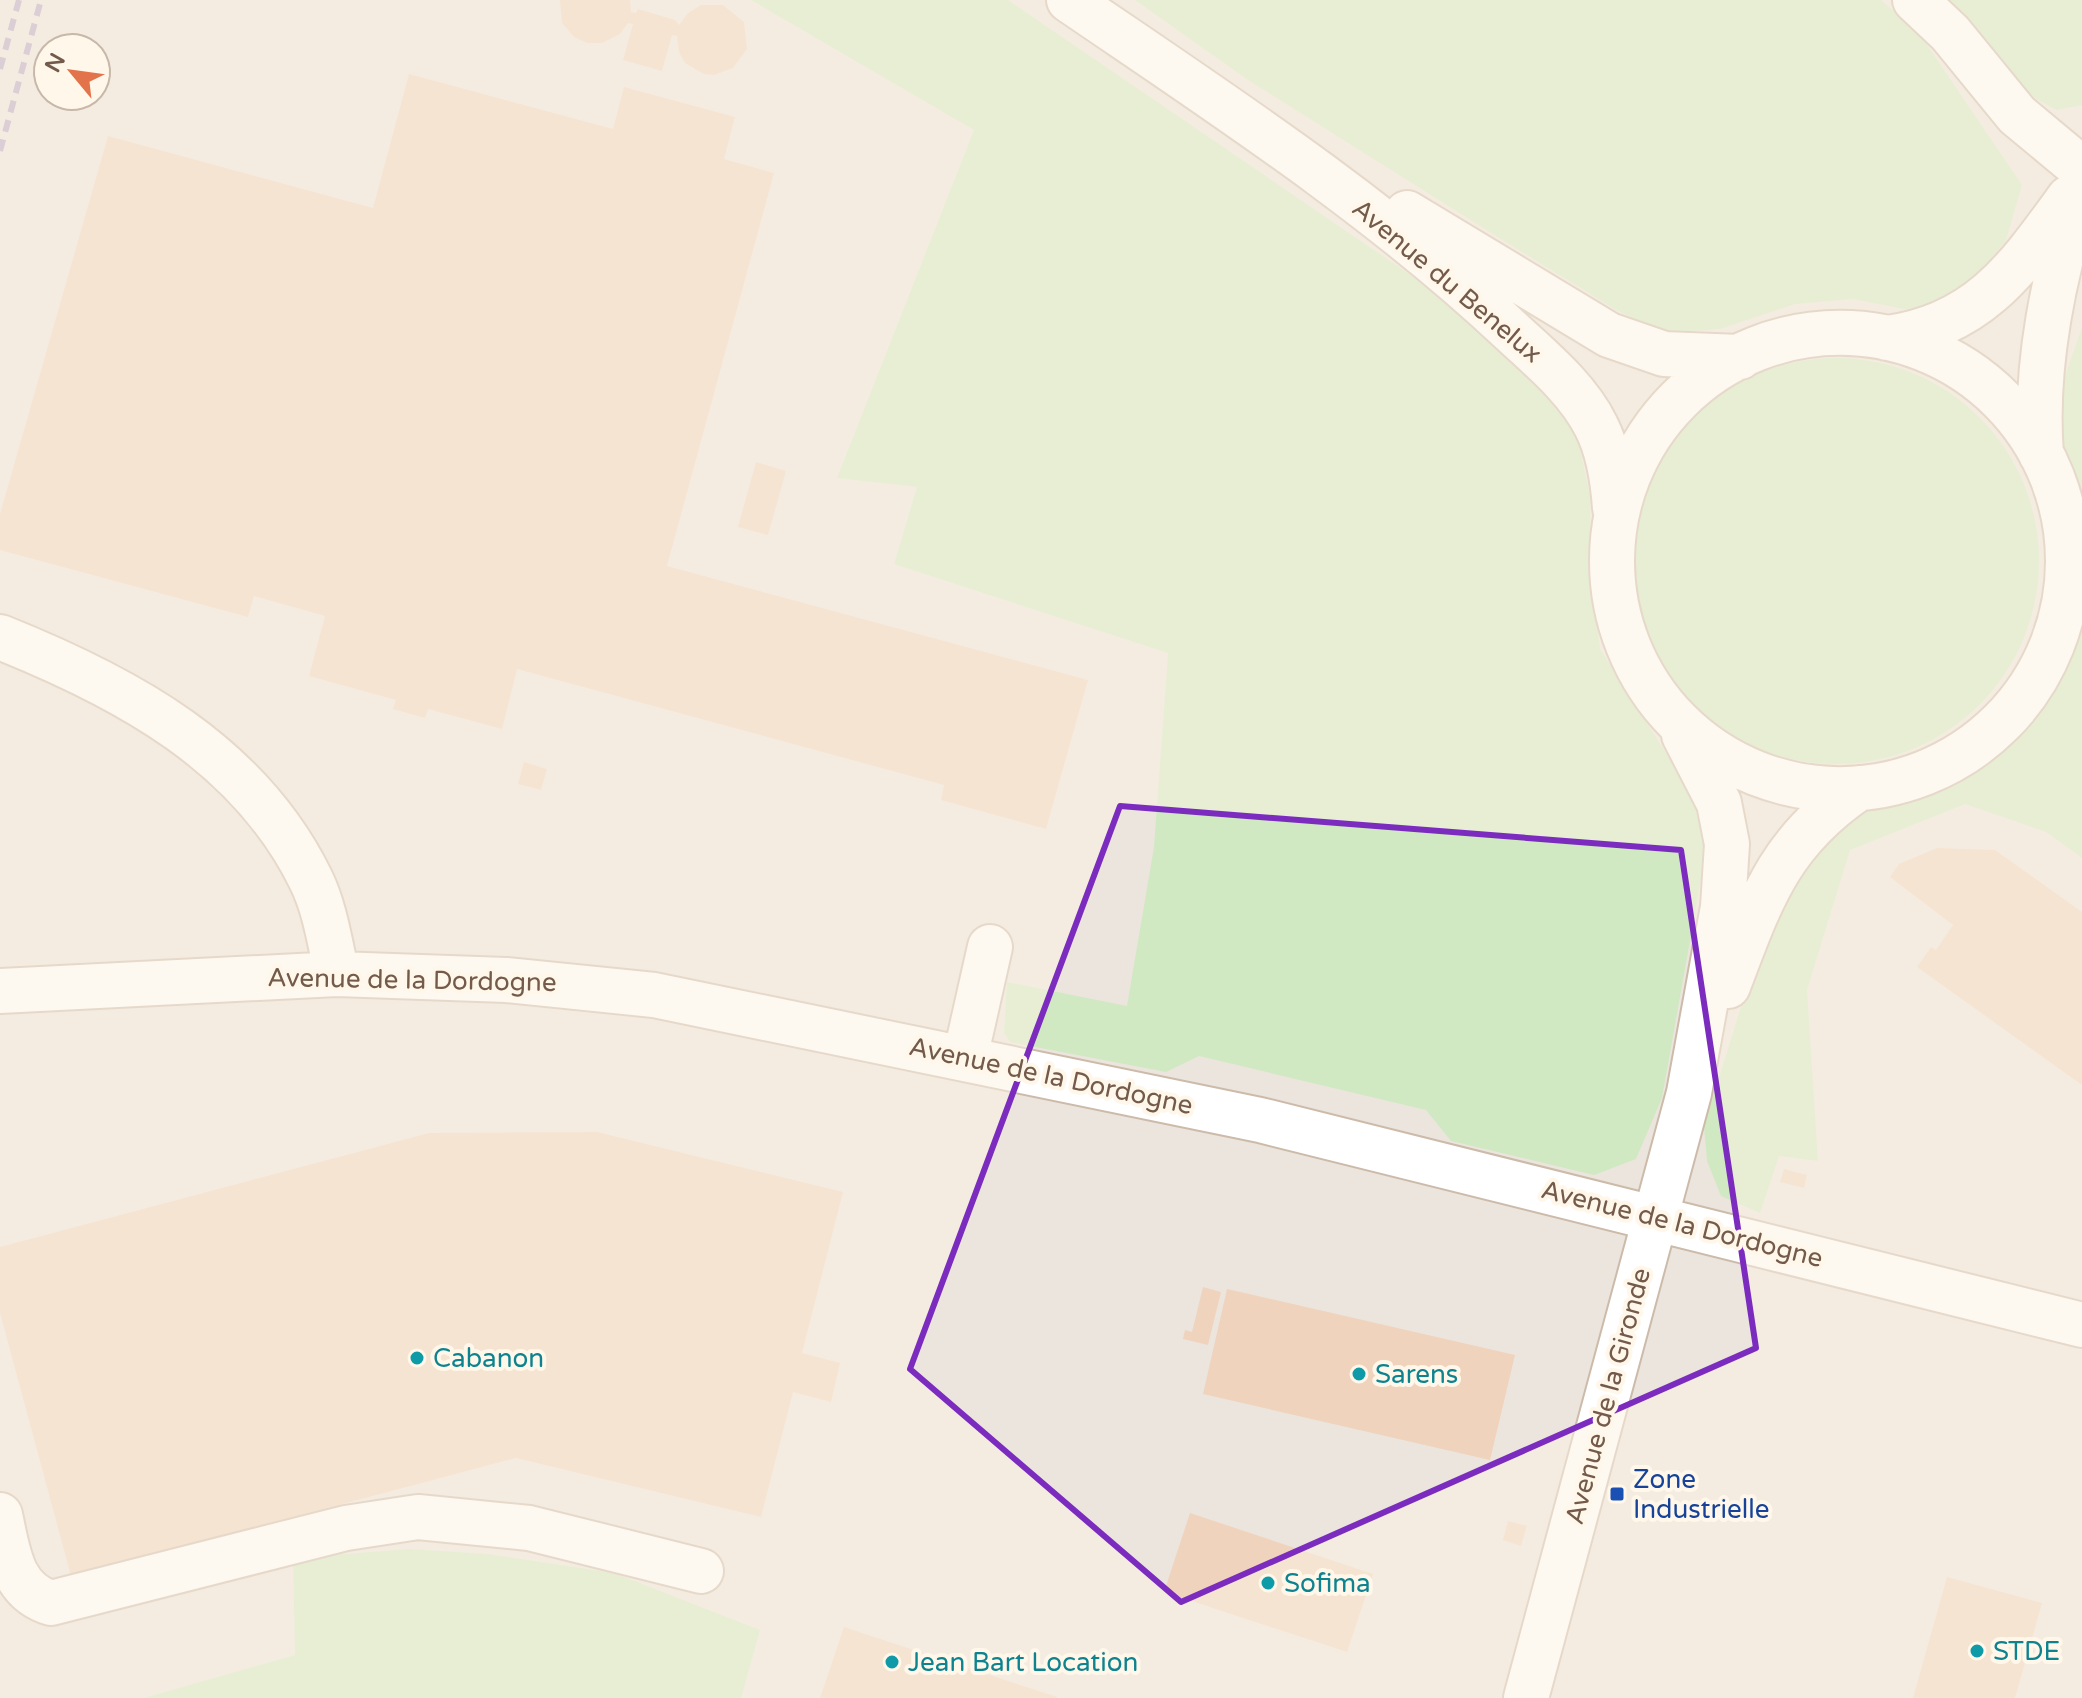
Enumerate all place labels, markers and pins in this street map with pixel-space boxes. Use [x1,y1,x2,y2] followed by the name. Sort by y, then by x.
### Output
[433,1343,544,1374] place label: Cabanon
[408,1349,426,1367] marker: Cabanon
[1375,1359,1458,1390] place label: Sarens
[1350,1365,1368,1383] marker: Sarens
[1633,1464,1769,1525] place label: Zone Industrielle
[1608,1485,1626,1503] marker: Zone Industrielle
[1284,1568,1371,1599] place label: Sofima
[1259,1574,1277,1592] marker: Sofima
[1993,1636,2060,1667] place label: STDE
[1968,1642,1986,1660] marker: STDE
[908,1647,1138,1678] place label: Jean Bart Location
[883,1653,901,1671] marker: Jean Bart Location

